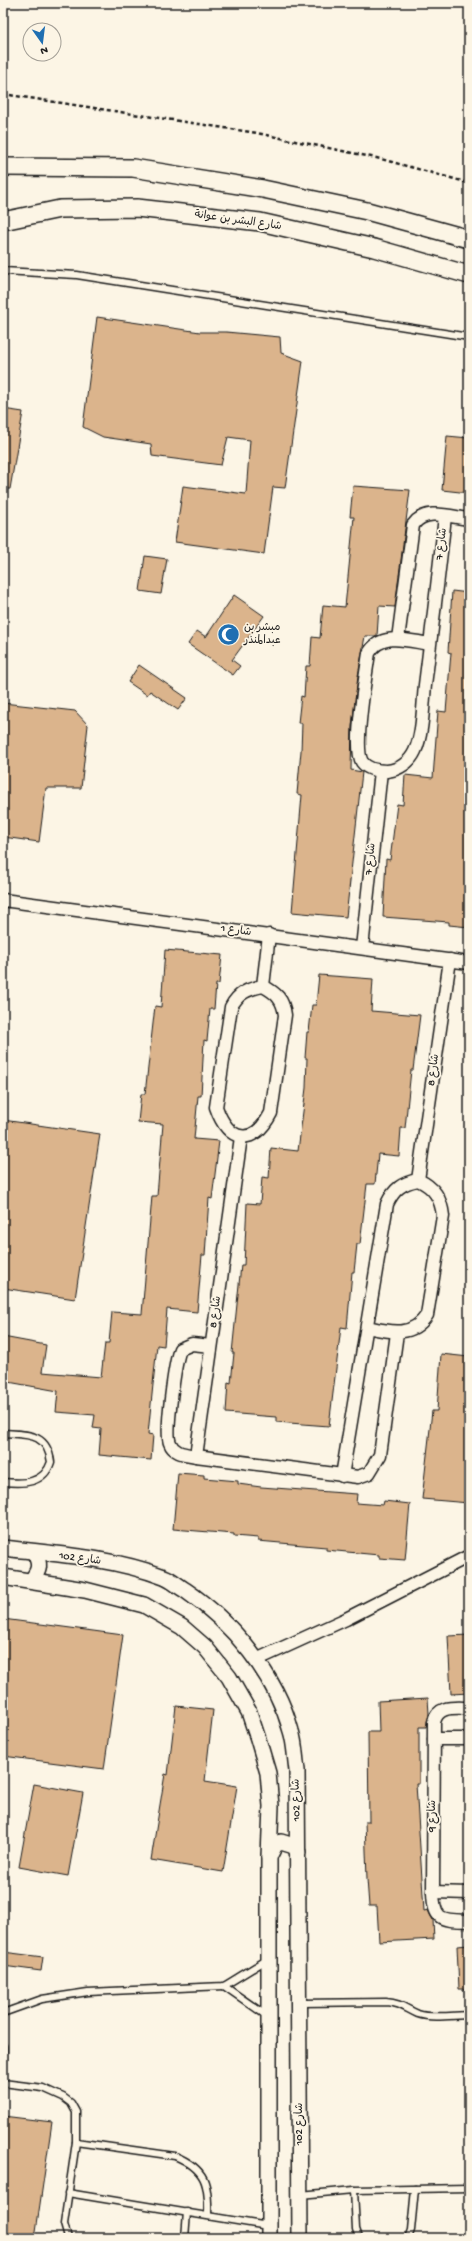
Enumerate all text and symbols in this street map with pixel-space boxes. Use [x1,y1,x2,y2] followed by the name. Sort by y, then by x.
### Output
[22,22,62,62] north arrow
[39,43,49,56] text: N
[193,208,283,234] street label: شارع البشر بن عوانة
[433,527,451,562] street label: شارع 7
[216,621,242,647] mosque icon: مبشر بن عبدالمنذر
[243,622,281,647] place label: مبشر بن عبدالمنذر
[362,842,380,877] street label: شارع 7
[219,922,252,940] street label: شارع 1
[425,1053,443,1087] street label: شارع 8
[207,1295,225,1329] street label: شارع 8
[57,1549,102,1569] street label: شارع 102
[290,1779,304,1822] street label: شارع 102
[426,1800,440,1833] street label: شارع 9
[293,2103,307,2146] street label: شارع 102

